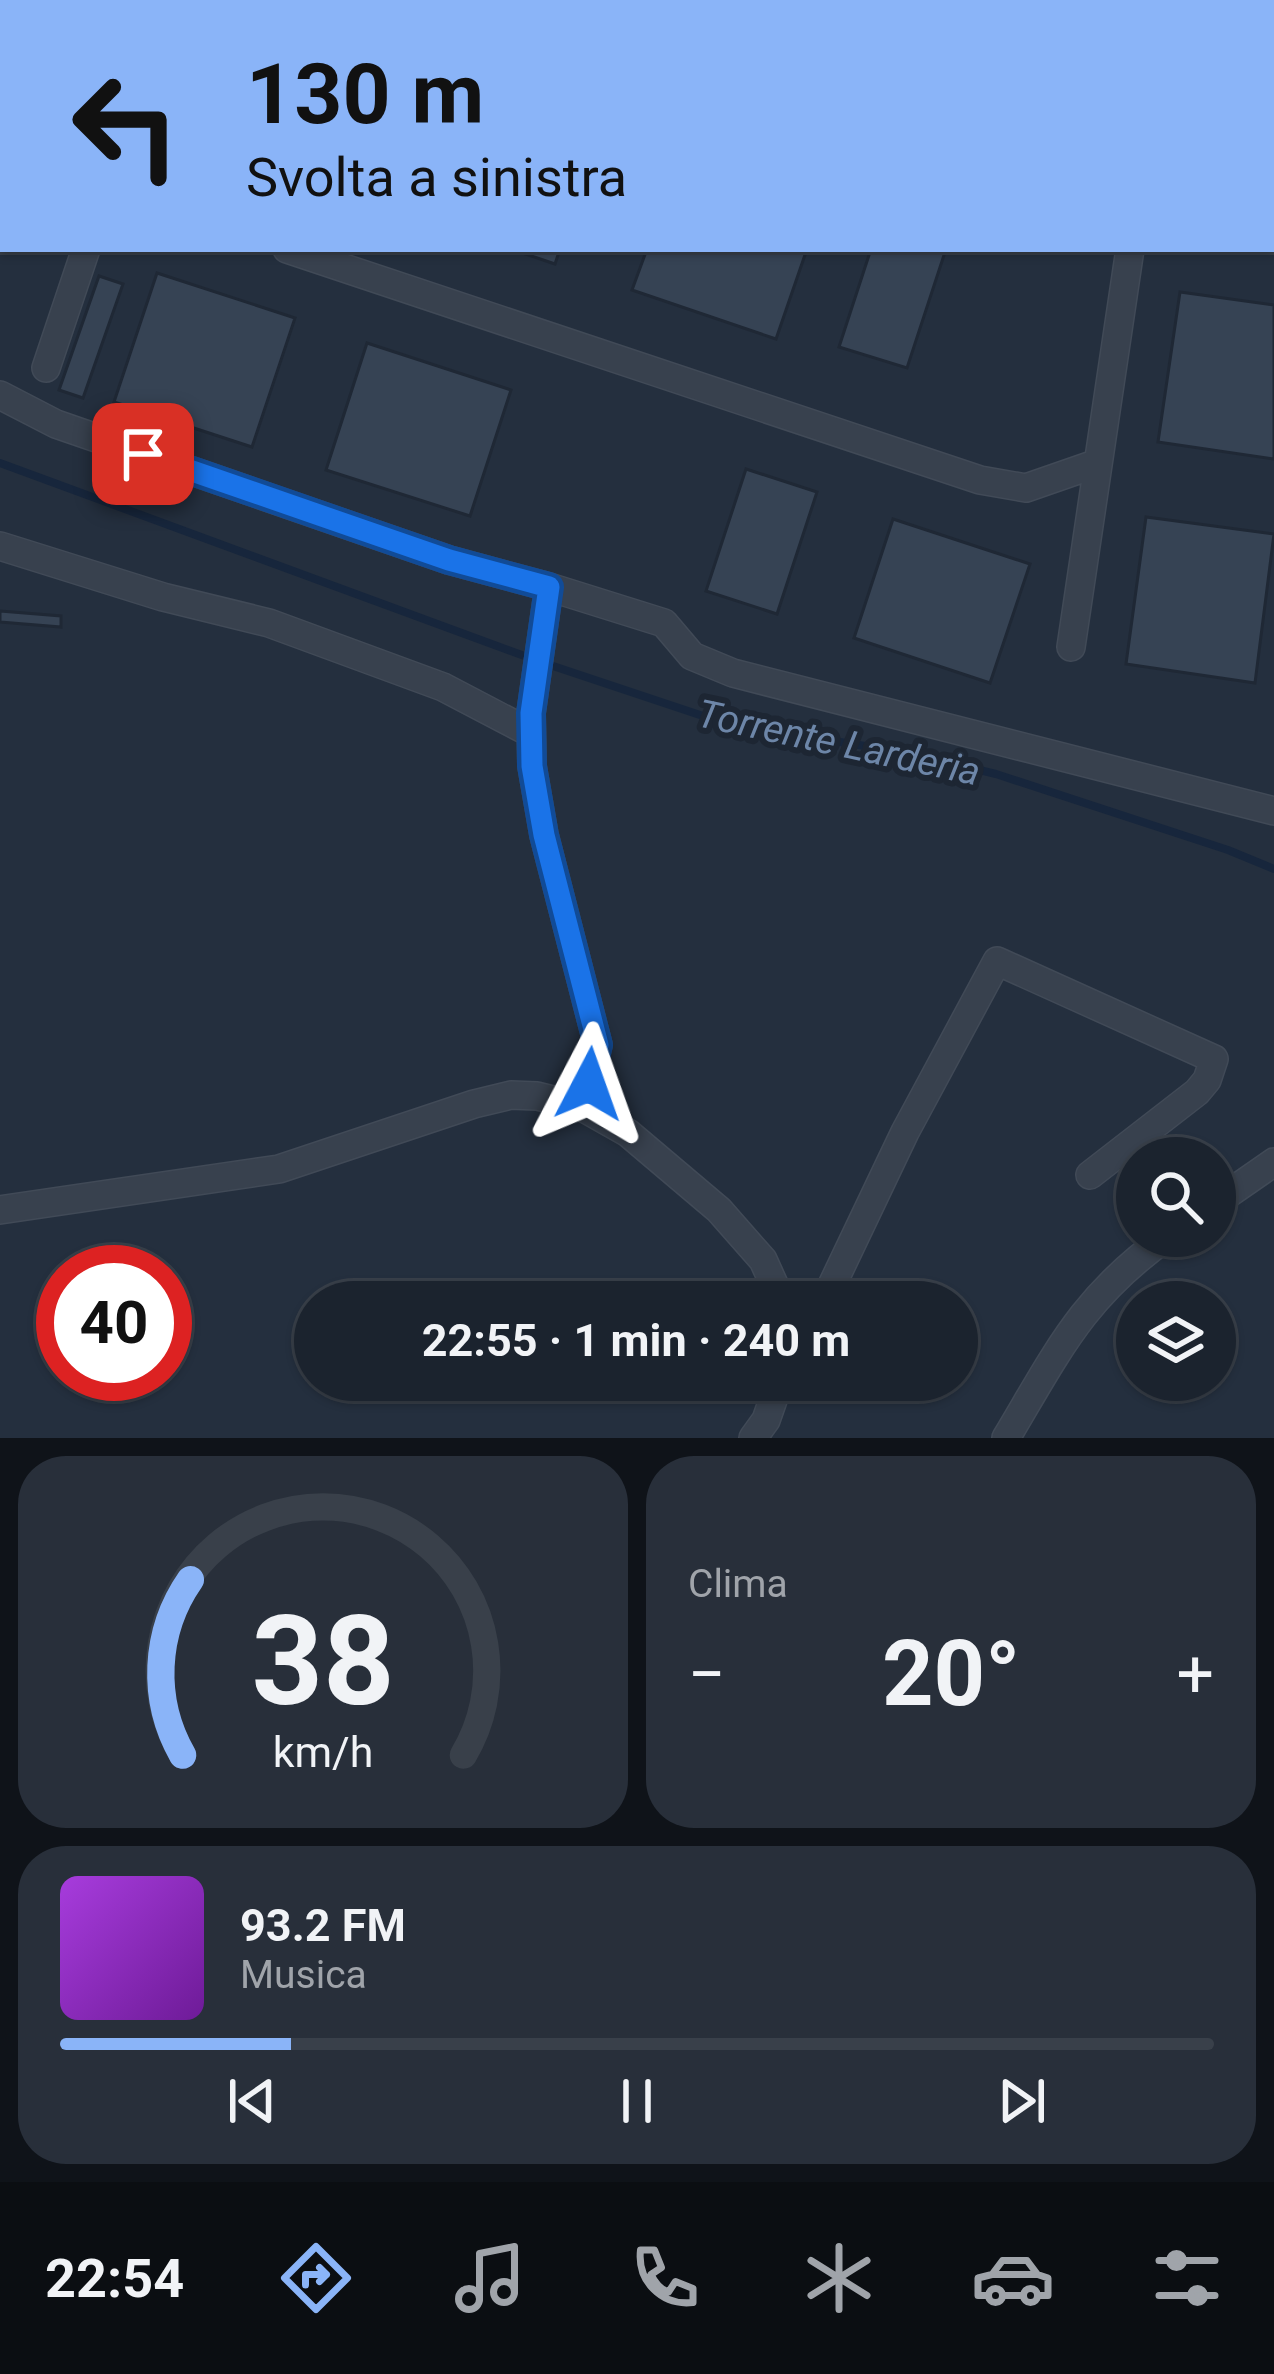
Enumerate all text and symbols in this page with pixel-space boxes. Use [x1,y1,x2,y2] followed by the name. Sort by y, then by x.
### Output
[246,45,484,144] text: 130 m
[48,48,204,204] icon: left
[246,146,627,209] text: Svolta a sinistra
[92,403,194,505] pin
[110,421,176,487] icon: arrive
[693,691,984,795] water label: Torrente Larderia
[526,1021,652,1147] position arrow
[1116,1137,1236,1401] map controls
[1116,1137,1236,1257] button: search
[36,1245,192,1401] speed limit sign: 40
[1116,1281,1236,1401] button: layers
[422,1314,850,1367] text: 22:55 · 1 min · 240 m
[688,1561,788,1607] text: Clima
[251,1588,395,1734] text: 38
[882,1622,1020,1727] text: 20°
[688,1636,726,1713] text: −
[1177,1636,1214,1713] text: +
[273,1727,373,1777] text: km/h
[240,1899,406,1952] text: 93.2 FM
[240,1952,367,1998] text: Musica
[219,2068,285,2134] icon: previous
[604,2068,670,2134] icon: pause
[989,2068,1055,2134] icon: next
[274,2236,358,2320] icon: directions
[448,2236,532,2320] icon: music
[623,2236,707,2320] icon: phone
[797,2236,881,2320] icon: climate
[971,2236,1055,2320] icon: car
[1145,2236,1229,2320] icon: filters
[45,2247,184,2310] text: 22:54

